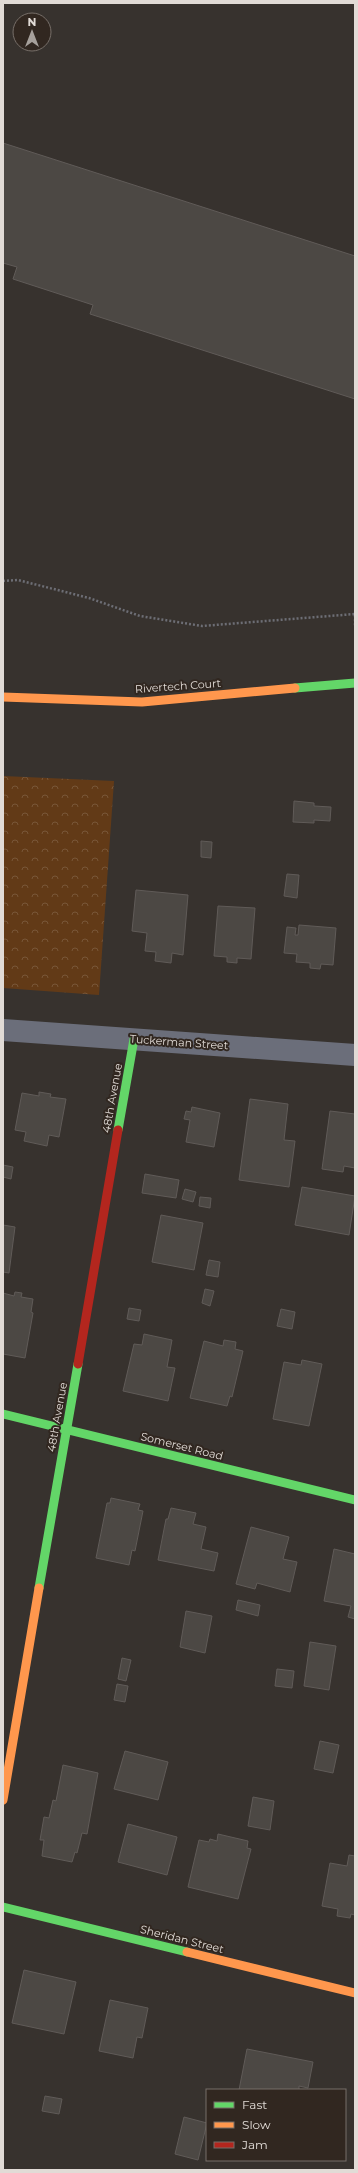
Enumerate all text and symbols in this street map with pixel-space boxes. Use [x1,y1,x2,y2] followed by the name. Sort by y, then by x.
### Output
[12,12,52,52] north arrow
[28,15,36,29] text: N
[135,676,222,696] street label: Rivertech Court
[129,1032,229,1052] street label: Tuckerman Street
[99,1062,125,1134] street label: 48th Avenue
[44,1381,70,1453] street label: 48th Avenue
[139,1429,225,1463] street label: Somerset Road
[139,1922,226,1956] street label: Sheridan Street
[206,2089,346,2161] legend
[242,2097,267,2112] text: Fast
[242,2117,271,2132] text: Slow
[241,2137,268,2152] text: Jam

